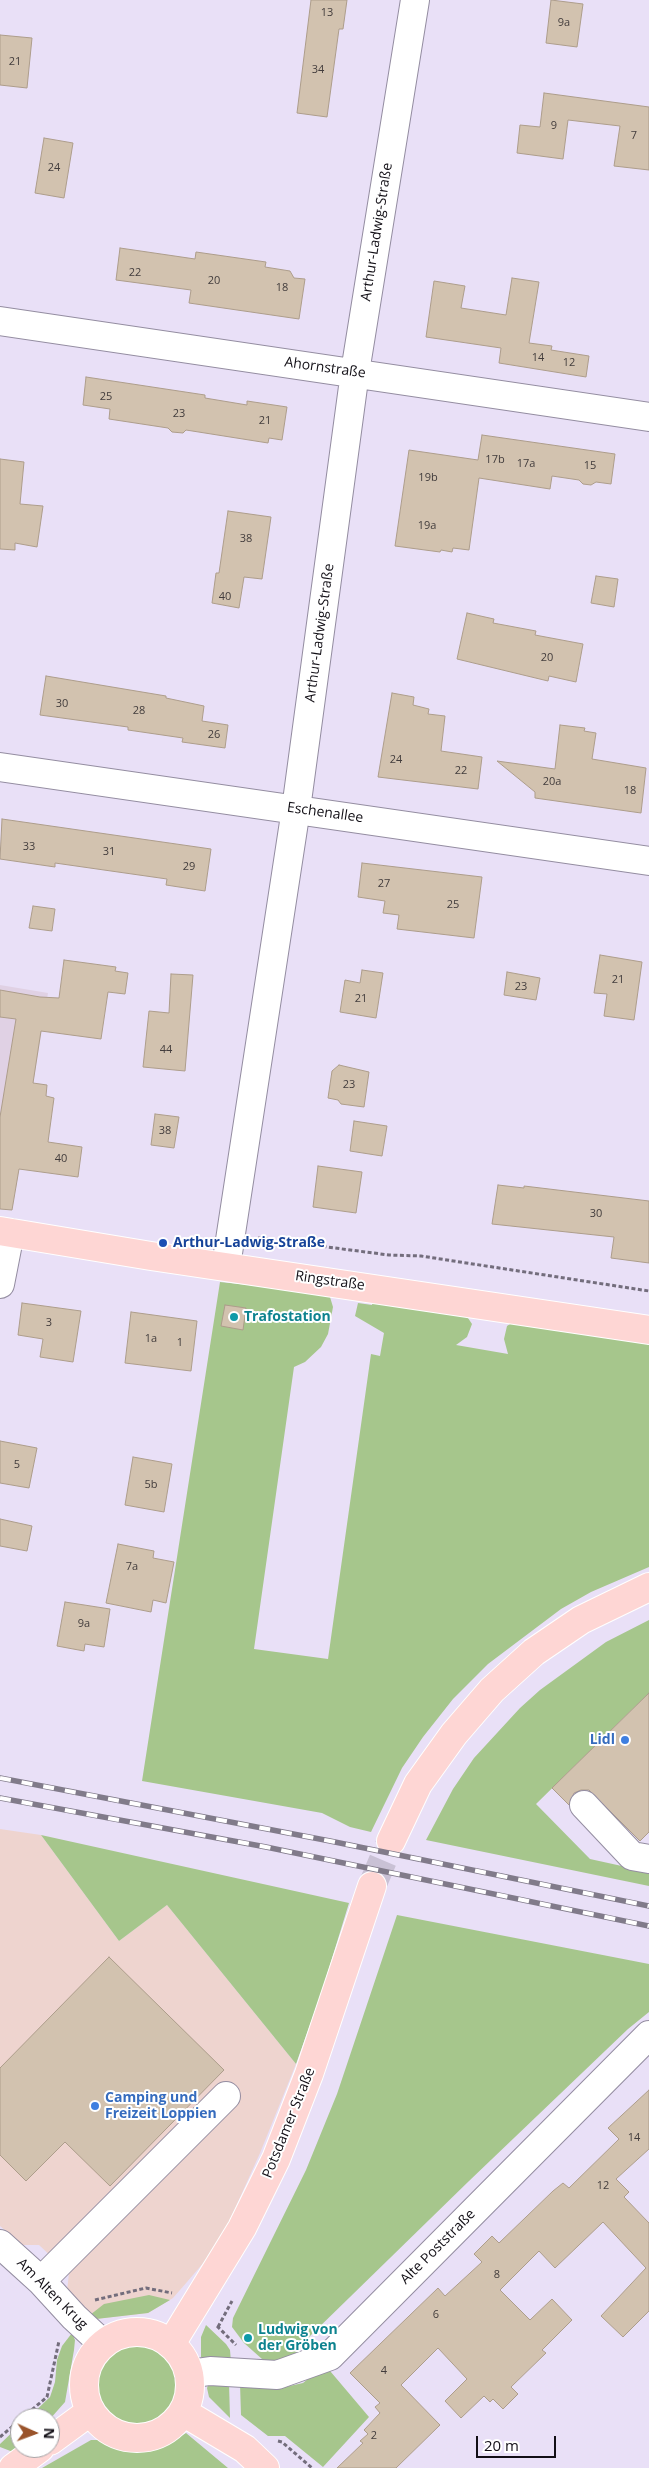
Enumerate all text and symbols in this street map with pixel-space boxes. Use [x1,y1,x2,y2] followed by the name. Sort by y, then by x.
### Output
[321,6,333,20] house number: 13
[558,16,570,30] house number: 9a
[9,55,21,69] house number: 21
[312,63,324,77] house number: 34
[551,119,557,133] house number: 9
[631,129,637,143] house number: 7
[48,161,60,175] house number: 24
[358,162,396,302] street label: Arthur-Ladwig-Straße
[129,266,141,280] house number: 22
[208,274,220,288] house number: 20
[276,281,288,295] house number: 18
[532,351,544,365] house number: 14
[283,354,367,382] street label: Ahornstraße
[563,356,575,370] house number: 12
[100,390,112,404] house number: 25
[173,407,185,421] house number: 23
[259,414,271,428] house number: 21
[485,453,505,467] house number: 17b
[517,457,535,471] house number: 17a
[584,459,596,473] house number: 15
[418,471,438,485] house number: 19b
[418,519,436,533] house number: 19a
[240,532,252,546] house number: 38
[302,563,338,703] street label: Arthur-Ladwig-Straße
[219,590,231,604] house number: 40
[541,651,553,665] house number: 20
[56,697,68,711] house number: 30
[133,704,145,718] house number: 28
[208,728,220,742] house number: 26
[390,753,402,767] house number: 24
[455,764,467,778] house number: 22
[543,775,561,789] house number: 20a
[624,784,636,798] house number: 18
[286,799,364,827] street label: Eschenallee
[23,840,35,854] house number: 33
[103,845,115,859] house number: 31
[183,860,195,874] house number: 29
[378,877,390,891] house number: 27
[447,898,459,912] house number: 25
[612,973,624,987] house number: 21
[515,980,527,994] house number: 23
[355,992,367,1006] house number: 21
[160,1043,172,1057] house number: 44
[343,1078,355,1092] house number: 23
[159,1124,171,1138] house number: 38
[55,1152,67,1166] house number: 40
[590,1207,602,1221] house number: 30
[173,1235,325,1251] place label: Arthur-Ladwig-Straße
[157,1237,169,1249] marker: Arthur-Ladwig-Straße
[294,1268,366,1294] street label: Ringstraße
[244,1309,331,1325] place label: Trafostation
[228,1311,240,1323] marker: Trafostation
[46,1316,52,1330] house number: 3
[145,1332,157,1346] house number: 1a
[177,1336,183,1350] house number: 1
[14,1458,20,1472] house number: 5
[144,1478,158,1492] house number: 5b
[126,1560,138,1574] house number: 7a
[78,1617,90,1631] house number: 9a
[590,1732,615,1748] place label: Lidl
[619,1734,631,1746] marker: Lidl
[259,2065,319,2181] street label: Potsdamer Straße
[105,2090,217,2122] place label: Camping und Freizeit Loppien
[89,2100,101,2112] marker: Camping und Freizeit Loppien
[628,2131,640,2145] house number: 14
[597,2179,609,2193] house number: 12
[397,2206,479,2288] street label: Alte Poststraße
[13,2255,91,2333] street label: Am Alten Krug
[494,2268,500,2282] house number: 8
[433,2308,439,2322] house number: 6
[258,2322,338,2354] place label: Ludwig von der Gröben
[242,2332,254,2344] marker: Ludwig von der Gröben
[381,2364,387,2378] house number: 4
[10,2408,60,2458] north arrow
[479,2426,559,2458] scale bar
[40,2427,59,2440] text: N
[371,2429,377,2443] house number: 2
[484,2435,519,2455] text: 20 m

